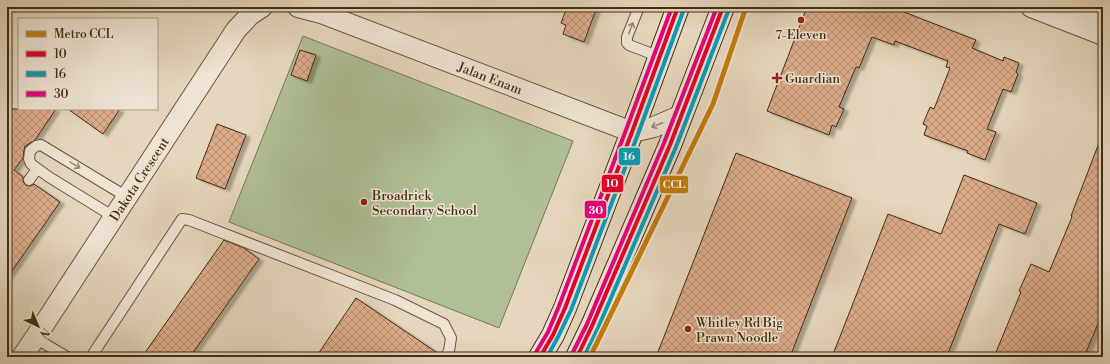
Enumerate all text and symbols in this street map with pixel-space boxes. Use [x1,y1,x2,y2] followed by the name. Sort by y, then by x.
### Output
[796,15,806,25] marker: 7-Eleven
[18,18,158,110] legend
[627,23,635,35] one-way arrow
[54,27,114,42] text: Metro CCL
[775,27,827,43] place label: 7-Eleven
[54,47,67,62] text: 10
[455,59,525,98] street label: Jalan Enam
[54,67,66,82] text: 16
[785,71,840,87] place label: Guardian
[772,73,782,83] marker: Guardian
[54,87,69,102] text: 30
[652,122,664,130] one-way arrow
[106,134,173,224] street label: Dakota Crescent
[618,147,641,166] line badge: 16
[623,150,635,164] text: 16
[69,162,81,170] one-way arrow
[601,174,624,193] line badge: 10
[659,175,689,194] line badge: CCL
[606,177,618,191] text: 10
[662,178,686,192] text: CCL
[371,188,477,219] place label: Broadrick Secondary School
[359,197,369,207] marker: Broadrick Secondary School
[584,200,607,219] line badge: 30
[589,204,603,218] text: 30
[18,306,58,346] north arrow
[695,315,783,346] place label: Whitley Rd Big Prawn Noodle
[36,324,52,341] text: N
[683,324,693,334] marker: Whitley Rd Big Prawn Noodle

